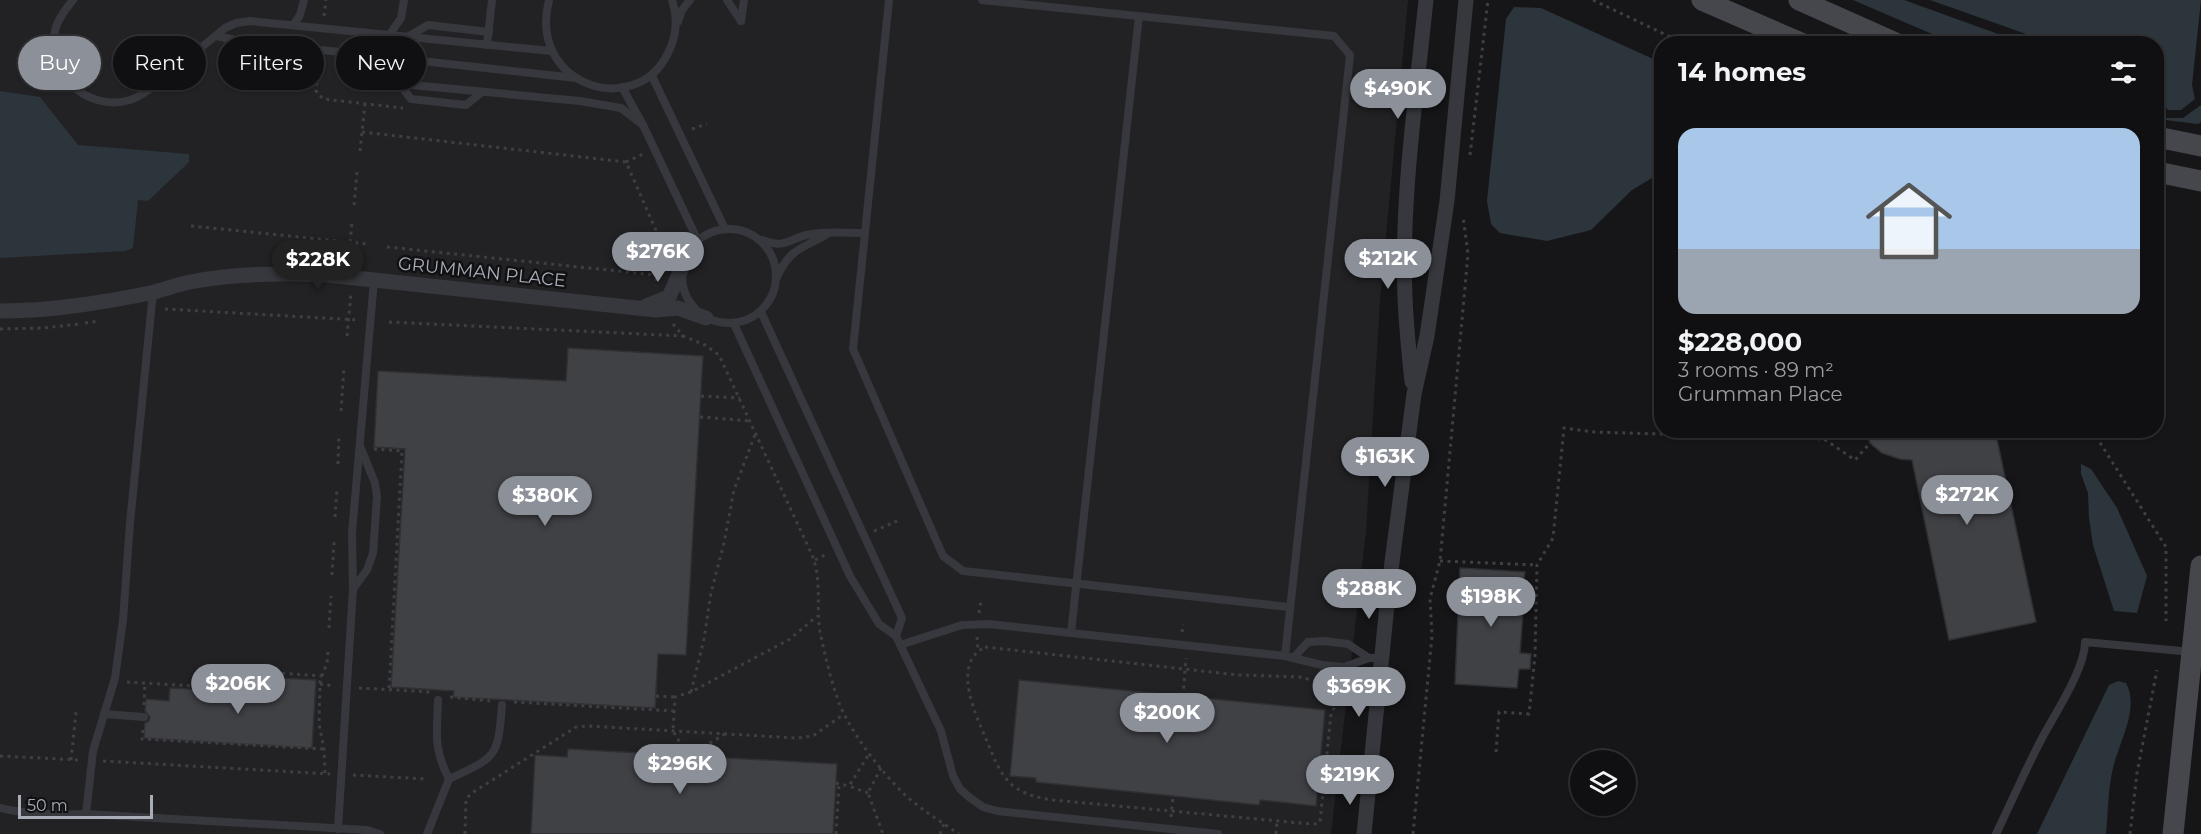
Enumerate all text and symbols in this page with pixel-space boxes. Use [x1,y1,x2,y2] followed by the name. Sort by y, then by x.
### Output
[18,36,101,90] chip: Buy
[113,36,206,90] chip: Rent
[218,36,324,90] chip: Filters
[336,36,426,90] chip: New
[1678,56,1806,88] text: 14 homes
[2107,56,2140,89] icon: filters
[1356,69,1440,120] pin: $490K
[1364,76,1432,100] text: $490K
[1855,167,1963,275] icon: home
[616,232,700,283] pin: $276K
[626,239,690,263] text: $276K
[1346,239,1430,290] pin: $212K
[276,240,360,291] pin: $228K
[1359,246,1418,270] text: $212K
[286,247,350,271] text: $228K
[397,252,567,292] street label: GRUMMAN PLACE
[1678,326,1802,358] text: $228,000
[1678,358,1834,382] text: 3 rooms · 89 m²
[1678,382,1843,406] text: Grumman Place
[1343,437,1427,488] pin: $163K
[1355,444,1415,468] text: $163K
[1925,475,2009,526] pin: $272K
[503,476,587,527] pin: $380K
[1935,482,1999,506] text: $272K
[512,483,578,507] text: $380K
[1327,569,1411,620] pin: $288K
[1336,576,1402,600] text: $288K
[1449,577,1533,628] pin: $198K
[1460,584,1522,608] text: $198K
[196,664,280,715] pin: $206K
[1317,667,1401,718] pin: $369K
[205,671,271,695] text: $206K
[1327,674,1391,698] text: $369K
[1125,693,1209,744] pin: $200K
[1134,700,1200,724] text: $200K
[638,744,722,795] pin: $296K
[1570,750,1636,816] map controls
[1570,750,1636,816] button: layers
[648,751,712,775] text: $296K
[1308,755,1392,806] pin: $219K
[1320,762,1380,786] text: $219K
[18,792,153,820] scale bar
[27,796,68,815] text: 50 m

